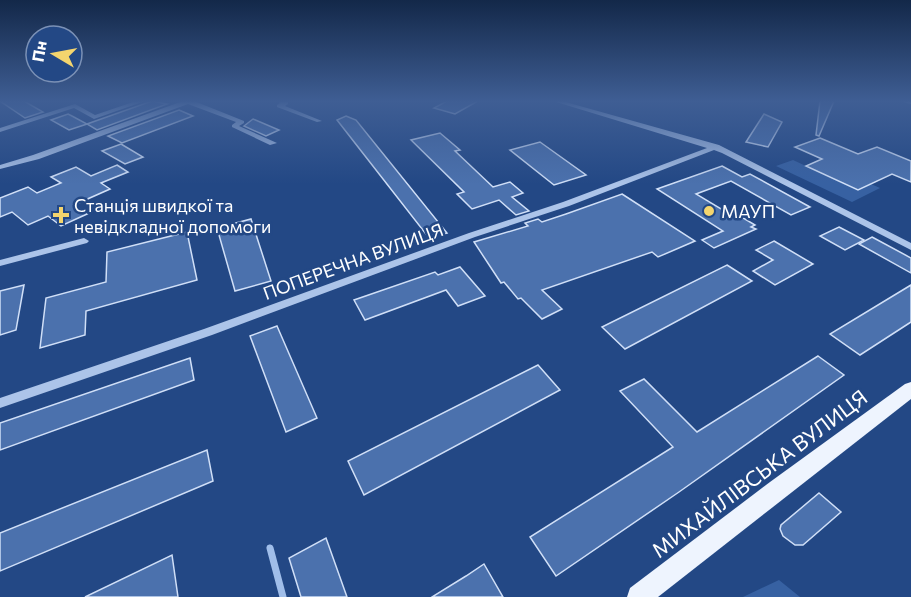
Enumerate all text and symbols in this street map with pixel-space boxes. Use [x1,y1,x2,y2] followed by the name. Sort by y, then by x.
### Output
[24,24,84,84] north arrow
[28,39,50,63] text: Пн
[74,194,271,237] place label: Станція швидкої та невідкладної допомоги
[721,200,775,222] place label: МАУП
[702,204,716,218] marker: МАУП
[52,206,70,224] marker: Станція швидкої та невідкладної допомоги
[260,218,446,304] street label: ПОПЕРЕЧНА ВУЛИЦЯ
[646,384,872,562] street label: МИХАЙЛІВСЬКА ВУЛИЦЯ

